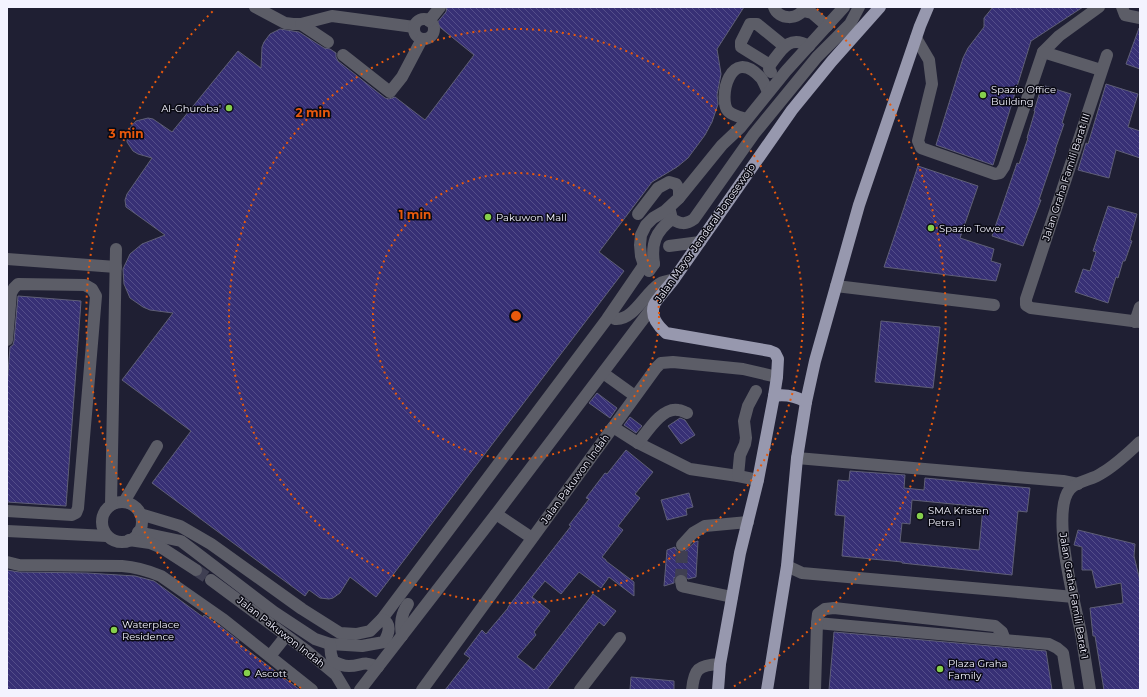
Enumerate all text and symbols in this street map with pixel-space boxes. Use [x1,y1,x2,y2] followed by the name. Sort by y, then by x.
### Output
[991,83,1056,108] place label: Spazio Office Building
[978,90,988,100] marker: Spazio Office Building
[161,102,221,115] place label: Al-Ghuroba'
[224,103,234,113] marker: Al-Ghuroba'
[296,105,330,120] text: 2 min
[1039,112,1093,243] street label: Jalan Graha Famili Barat III
[108,126,144,141] text: 3 min
[651,161,758,306] street label: Jalan Mayor Jenderal Jonosewojo
[399,207,431,222] text: 1 min
[496,211,567,224] place label: Pakuwon Mall
[483,212,493,222] marker: Pakuwon Mall
[939,222,1005,235] place label: Spazio Tower
[926,223,936,233] marker: Spazio Tower
[509,309,523,323] centre of rings
[537,432,612,527] street label: Jalan Pakuwon Indah
[928,504,989,529] place label: SMA Kristen Petra 1
[915,511,925,521] marker: SMA Kristen Petra 1
[1056,531,1092,660] street label: Jalan Graha Famili Barat 1
[234,593,328,670] street label: Jalan Pakuwon Indah
[122,618,179,643] place label: Waterplace Residence
[109,625,119,635] marker: Waterplace Residence
[948,657,1007,682] place label: Plaza Graha Family
[935,664,945,674] marker: Plaza Graha Family
[255,667,287,680] place label: Ascott
[242,668,252,678] marker: Ascott

